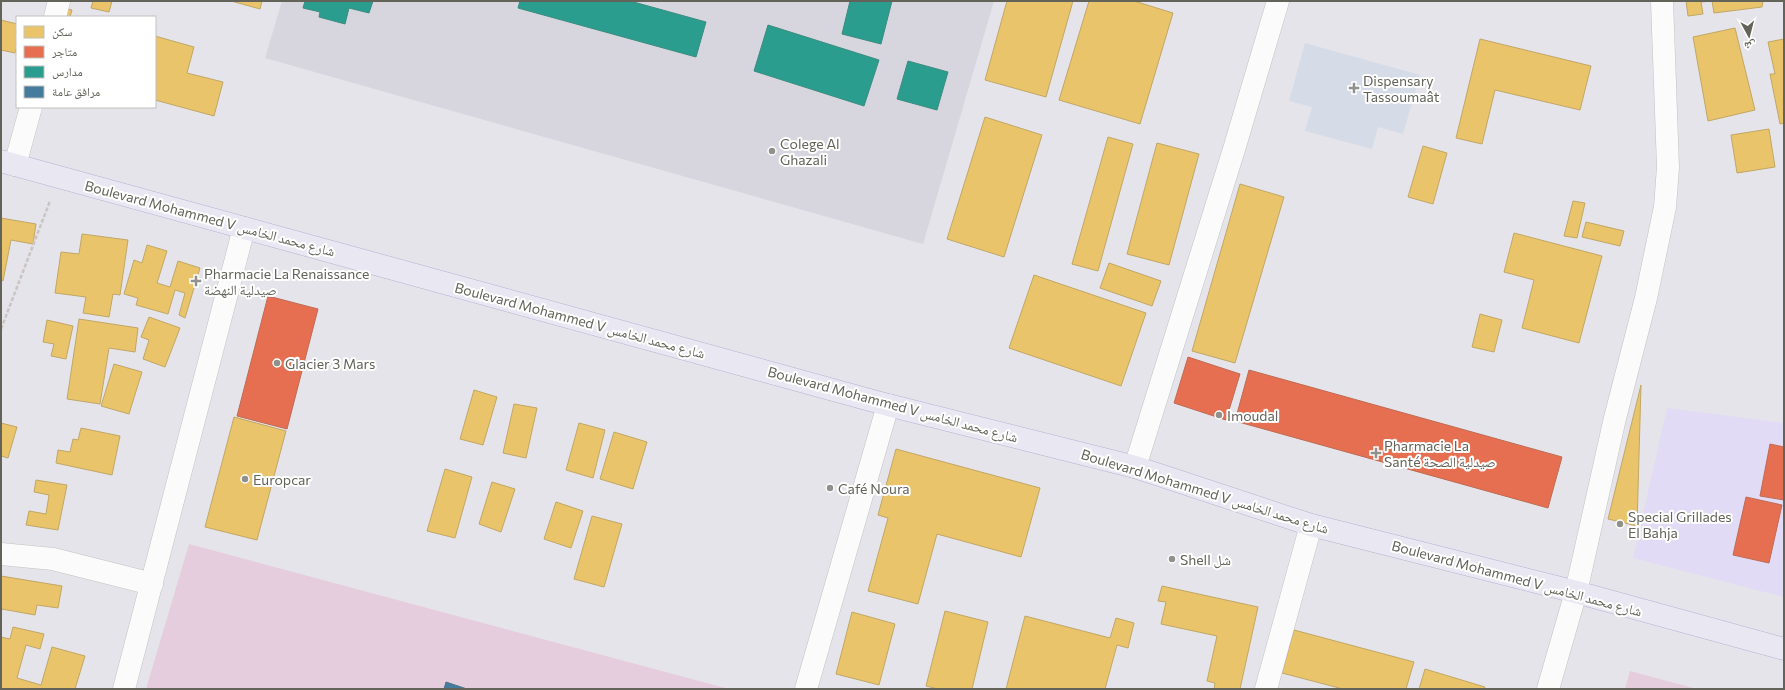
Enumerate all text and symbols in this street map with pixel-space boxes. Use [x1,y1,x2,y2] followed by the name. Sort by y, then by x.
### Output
[16,16,156,108] legend
[1729,16,1769,56] north arrow
[52,24,73,39] text: سكن
[1743,37,1757,54] text: ش
[51,44,77,59] text: متاجر
[52,64,83,79] text: مدارس
[1363,72,1440,105] place label: Dispensary Tassoumaât
[1348,82,1360,94] marker: Dispensary Tassoumaât
[52,84,100,99] text: مرافق عامة
[780,135,840,168] place label: Colege Al Ghazali
[767,146,777,156] marker: Colege Al Ghazali
[83,176,337,262] street label: Boulevard Mohammed V شارع محمد الخامس
[204,265,370,298] place label: Pharmacie La Renaissance صيدلية النهضة
[191,276,201,286] marker: Pharmacie La Renaissance صيدلية النهضة
[453,278,707,364] street label: Boulevard Mohammed V شارع محمد الخامس
[285,355,375,372] place label: Glacier 3 Mars
[272,358,282,368] marker: Glacier 3 Mars
[766,362,1020,448] street label: Boulevard Mohammed V شارع محمد الخامس
[1227,407,1278,424] place label: Imoudal
[1214,410,1224,420] marker: Imoudal
[1384,437,1496,470] place label: Pharmacie La Santé صيدلية الصحة
[1078,445,1331,539] street label: Boulevard Mohammed V شارع محمد الخامس
[1371,448,1381,458] marker: Pharmacie La Santé صيدلية الصحة
[253,471,311,488] place label: Europcar
[240,474,250,484] marker: Europcar
[838,480,910,497] place label: Café Noura
[825,483,835,493] marker: Café Noura
[1628,508,1732,541] place label: Special Grillades El Bahja
[1615,519,1625,529] marker: Special Grillades El Bahja
[1390,536,1644,622] street label: Boulevard Mohammed V شارع محمد الخامس
[1180,551,1231,569] place label: Shell شل
[1167,554,1177,564] marker: Shell شل

